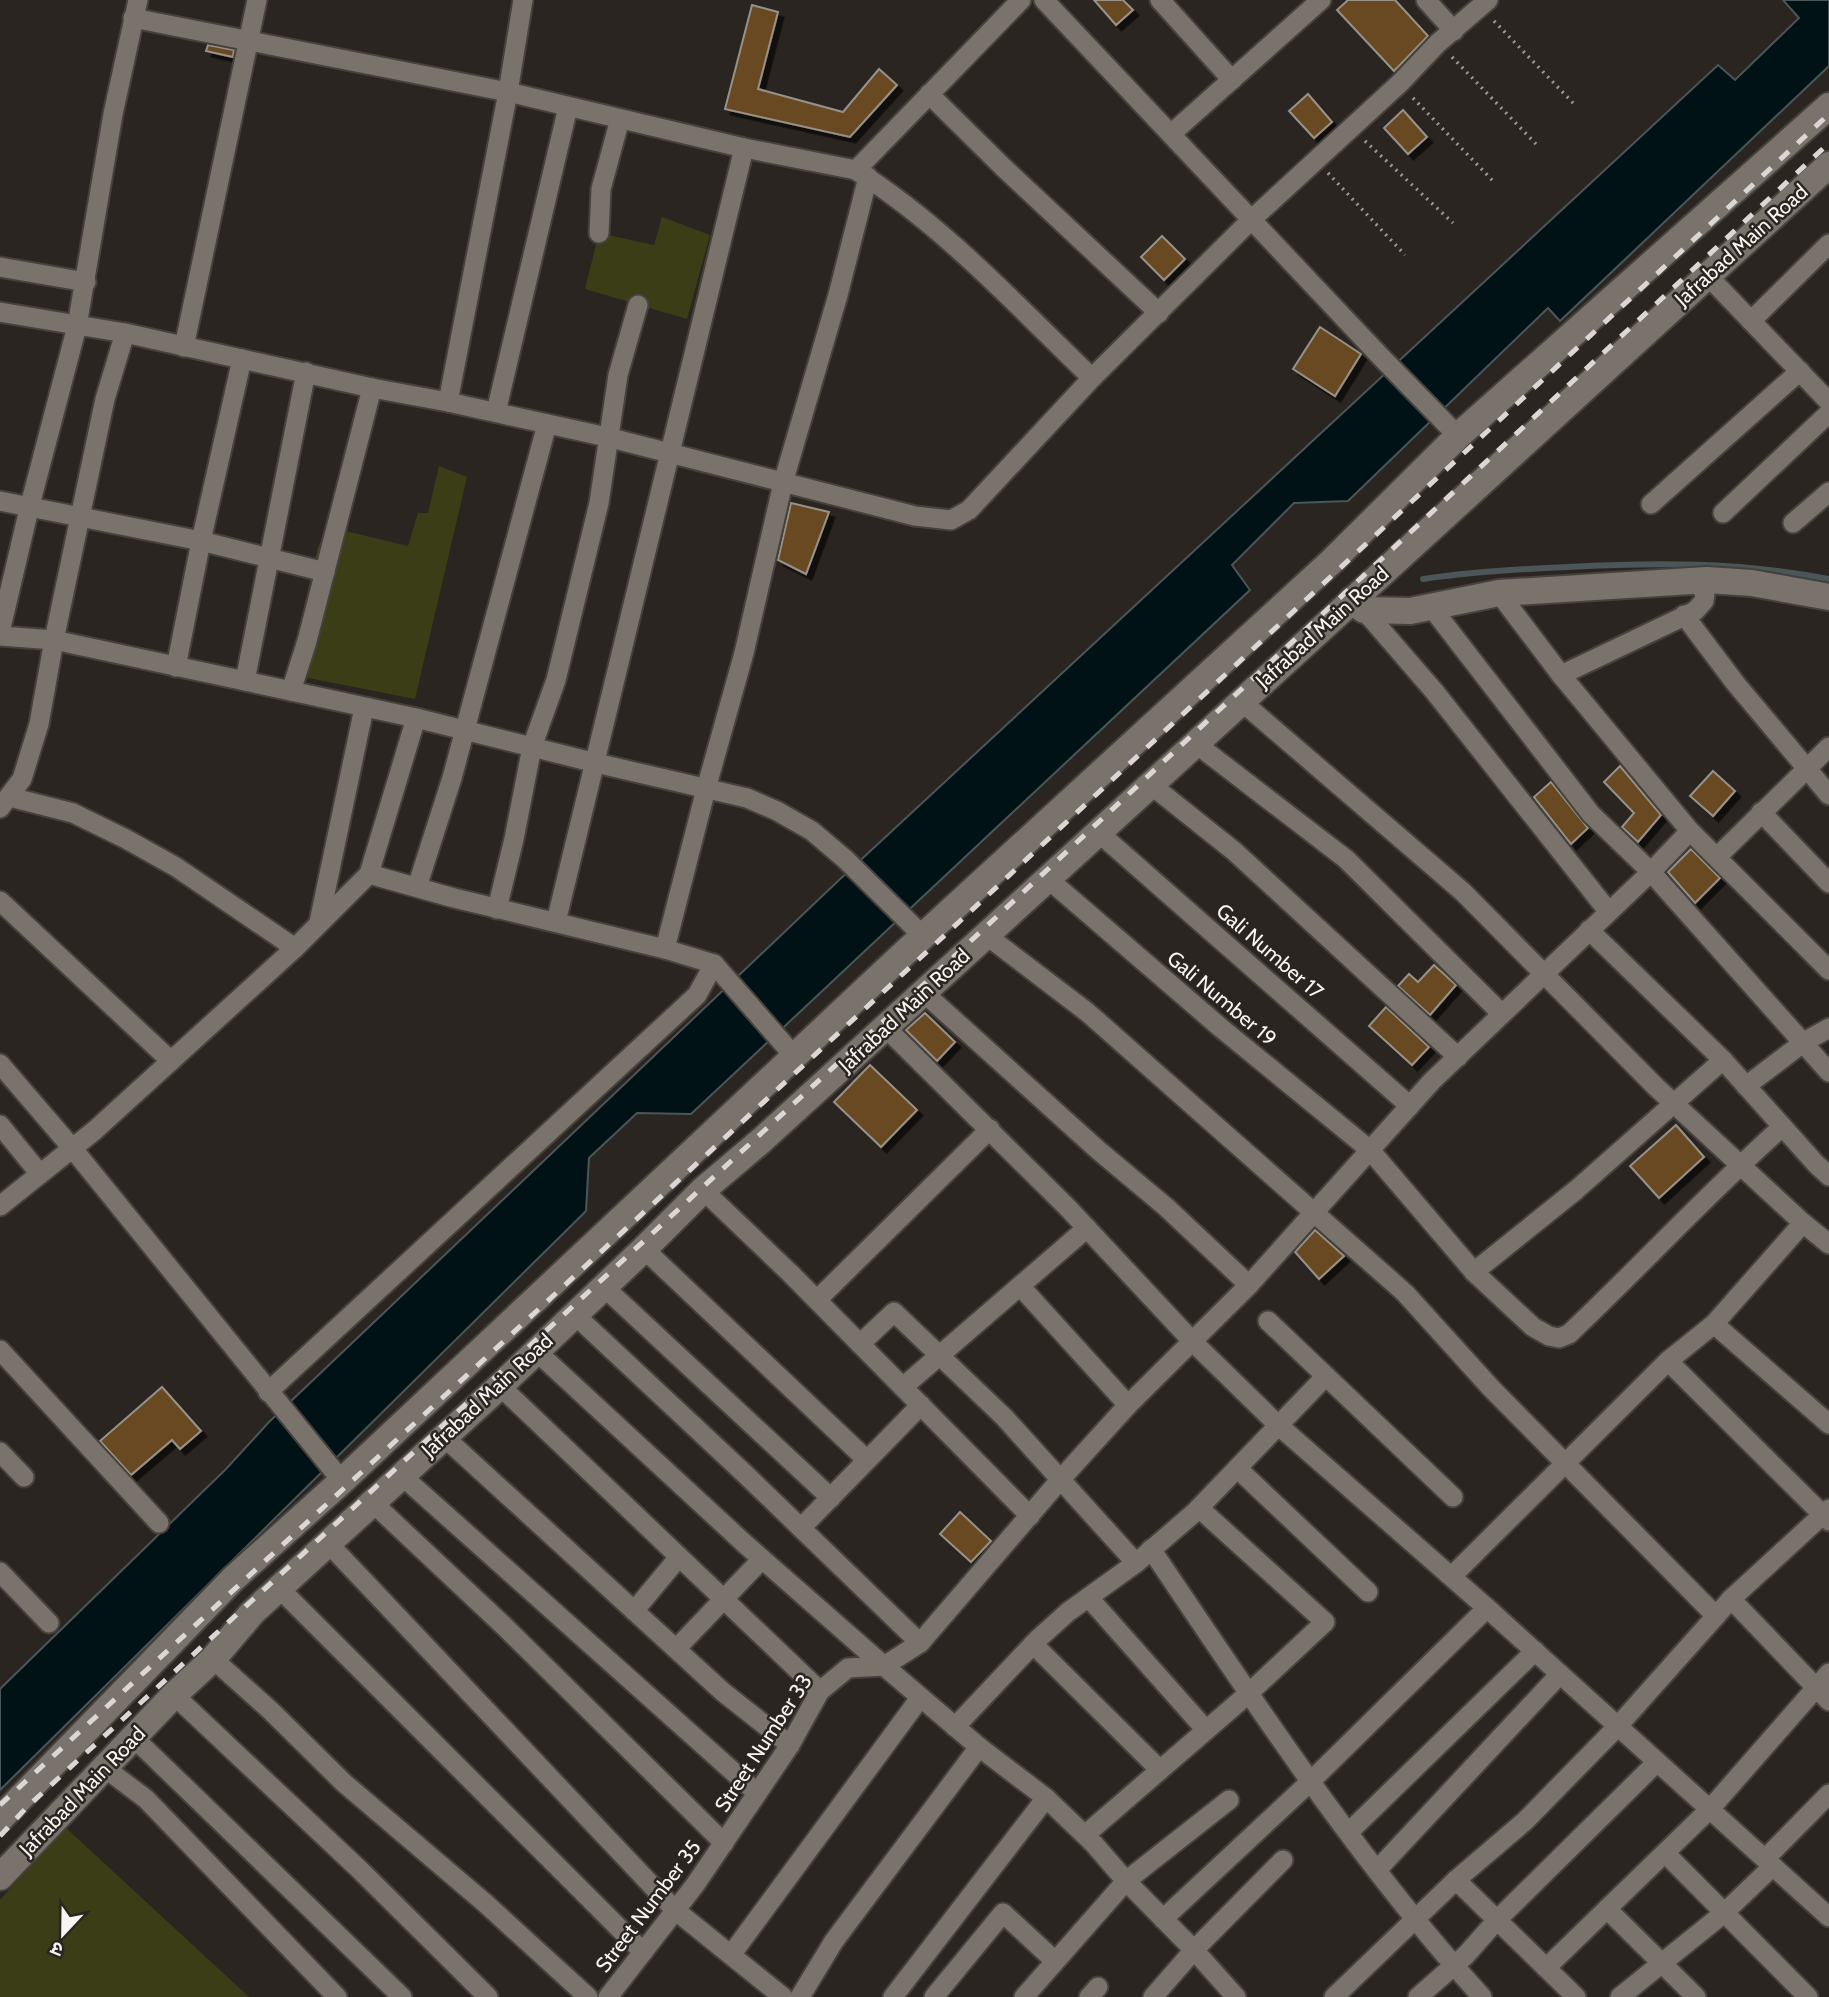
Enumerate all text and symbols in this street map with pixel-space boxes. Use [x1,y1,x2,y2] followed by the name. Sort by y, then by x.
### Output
[1669,179,1813,312] street label: Jafrabad Main Road
[1250,561,1394,694] street label: Jafrabad Main Road
[1211,898,1329,1005] street label: Gali Number 17
[832,943,975,1078] street label: Jafrabad Main Road
[1162,945,1282,1051] street label: Gali Number 19
[415,1328,558,1463] street label: Jafrabad Main Road
[709,1669,817,1817] street label: Street Number 33
[13,1721,150,1862] street label: Jafrabad Main Road
[590,1835,706,1977] street label: Street Number 35
[28,1899,98,1969] north arrow
[47,1936,66,1962] text: उ

